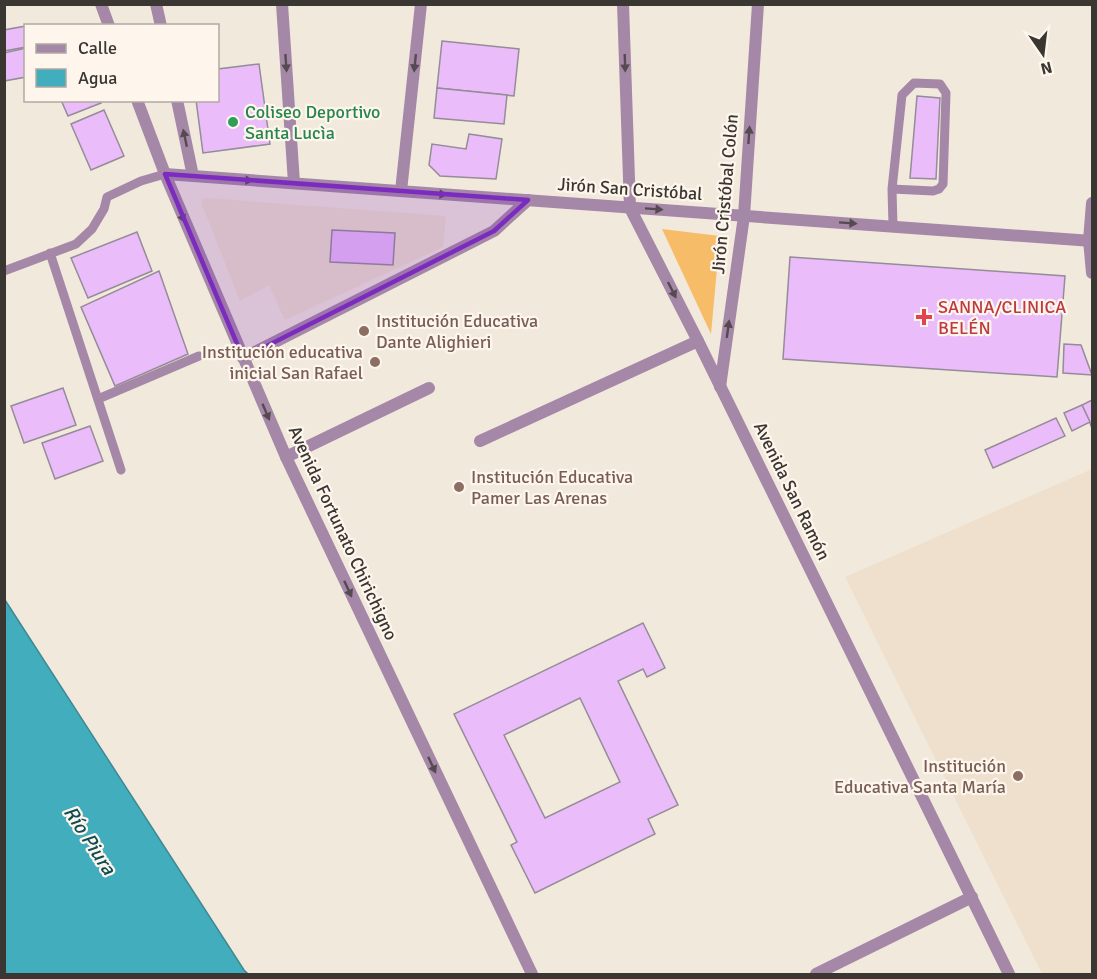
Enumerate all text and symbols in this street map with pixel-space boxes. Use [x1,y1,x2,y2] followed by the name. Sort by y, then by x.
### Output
[24,24,219,102] legend
[1013,24,1073,84] north arrow
[78,37,117,59] text: Calle
[281,53,291,72] one-way arrow
[410,53,420,72] one-way arrow
[620,53,630,72] one-way arrow
[1039,57,1054,79] text: N
[78,67,117,89] text: Agua
[245,101,380,144] place label: Coliseo Deportivo Santa Lucìa
[707,113,743,275] street label: Jirón Cristóbal Colón
[226,115,240,129] marker: Coliseo Deportivo Santa Lucìa
[745,125,754,144] one-way arrow
[180,129,189,148] one-way arrow
[557,173,703,205] street label: Jirón San Cristóbal
[234,175,253,184] one-way arrow
[429,189,448,198] one-way arrow
[644,204,663,214] one-way arrow
[177,205,186,222] one-way arrow
[839,218,858,228] one-way arrow
[667,281,676,298] one-way arrow
[938,296,1066,339] place label: SANNA/CLINICA BELÉN
[915,308,933,326] marker: SANNA/CLINICA BELÉN
[376,310,538,353] place label: Institución Educativa Dante Alighieri
[724,319,733,338] one-way arrow
[357,324,371,338] marker: Institución Educativa Dante Alighieri
[202,341,363,384] place label: Institución educativa inicial San Rafael
[368,355,382,369] marker: Institución educativa inicial San Rafael
[262,404,271,421] one-way arrow
[749,418,835,564] street label: Avenida San Ramón
[284,422,402,644] street label: Avenida Fortunato Chirichigno
[471,466,633,509] place label: Institución Educativa Pamer Las Arenas
[452,480,466,494] marker: Institución Educativa Pamer Las Arenas
[344,581,353,598] one-way arrow
[834,755,1006,798] place label: Institución Educativa Santa María
[428,757,437,774] one-way arrow
[1011,769,1025,783] marker: Institución Educativa Santa María
[58,801,122,880] water label: Río Piura

